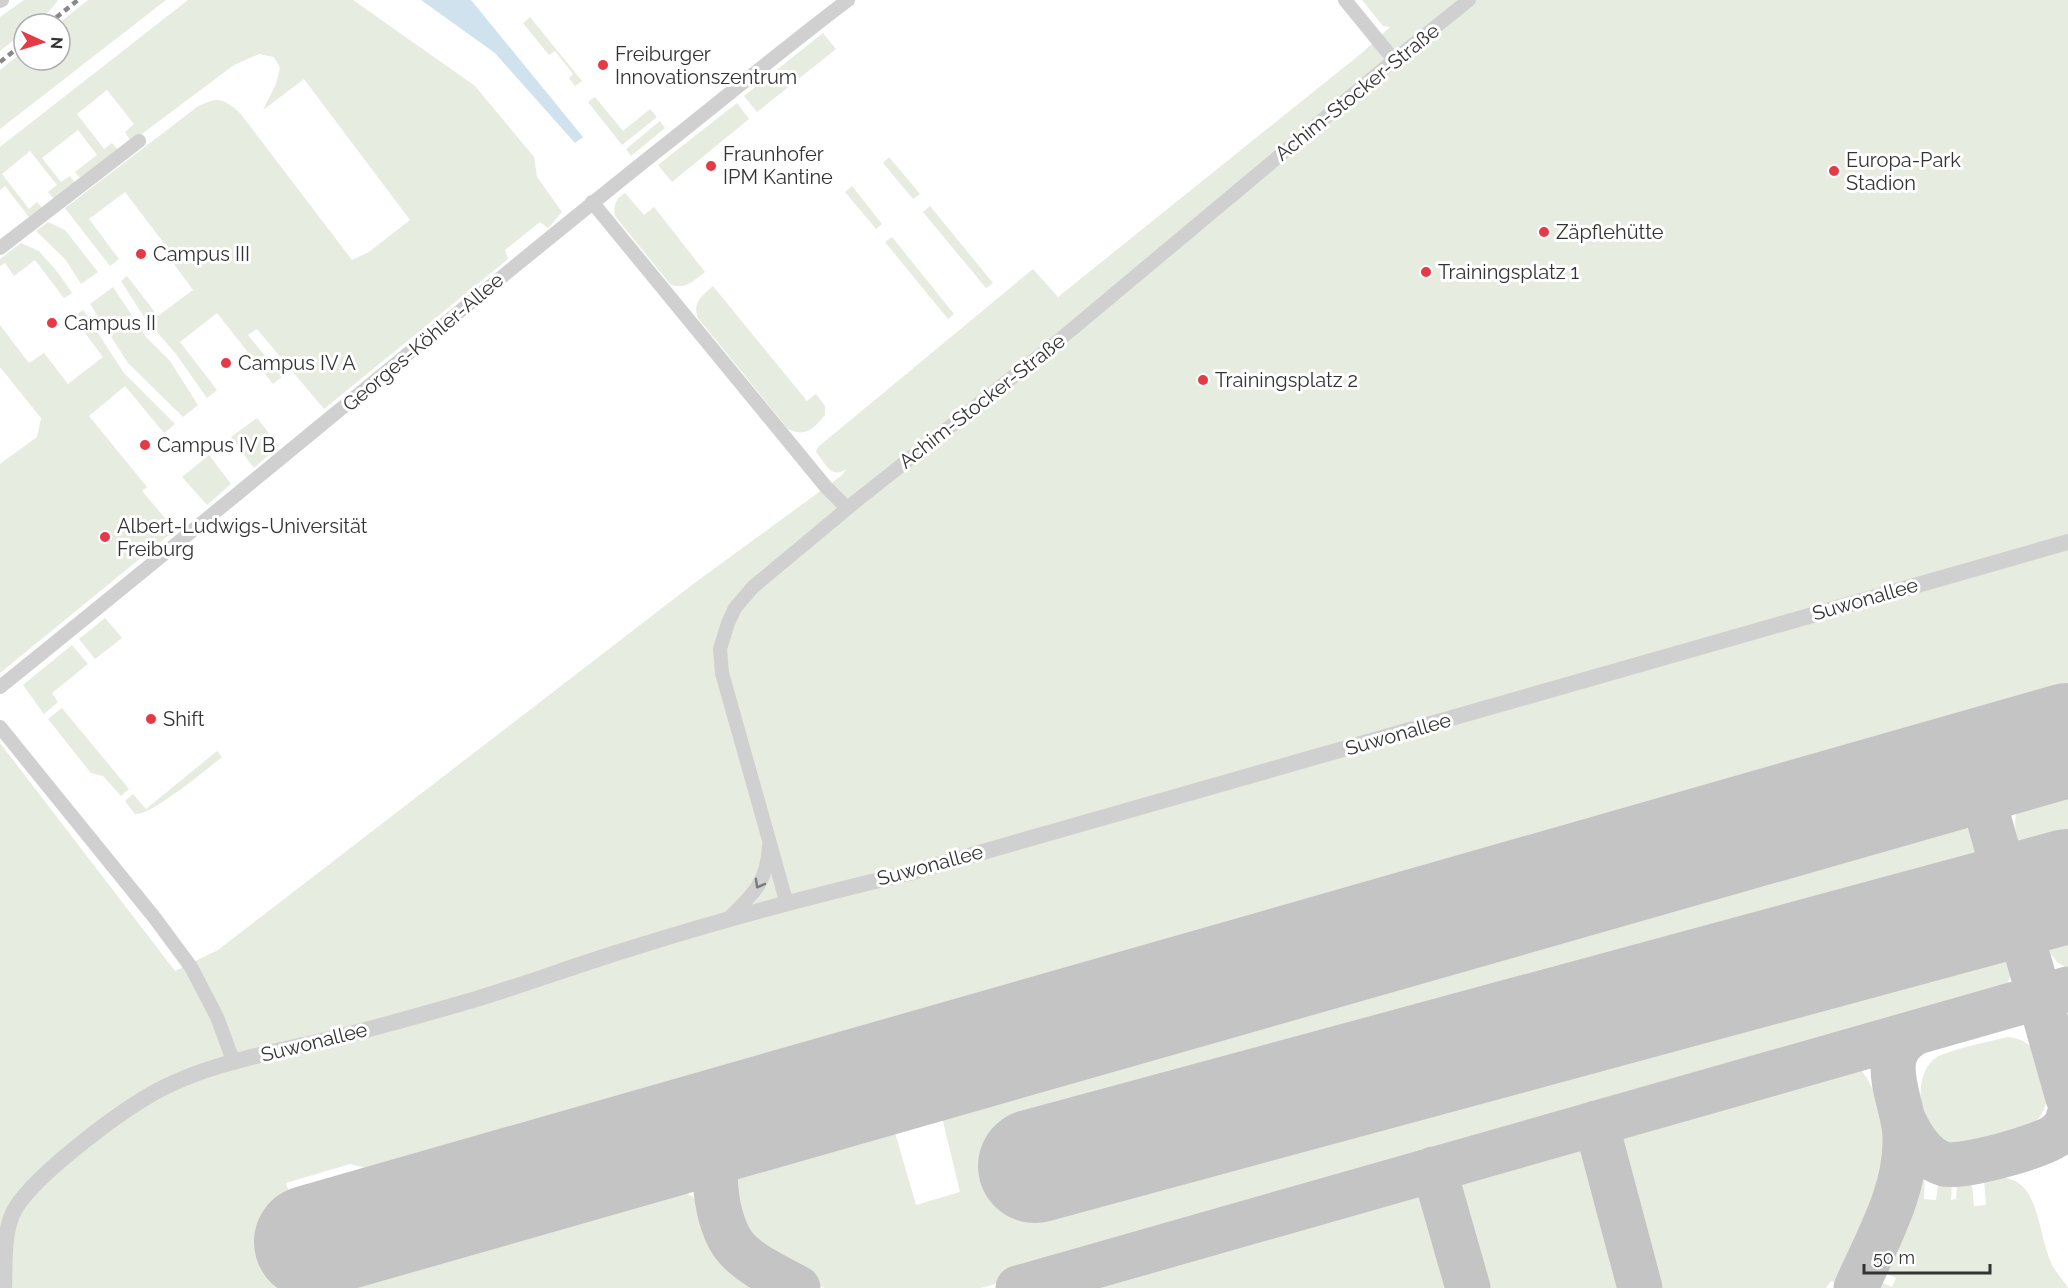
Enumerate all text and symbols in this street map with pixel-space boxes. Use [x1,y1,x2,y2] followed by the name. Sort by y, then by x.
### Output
[12,12,72,72] north arrow
[1270,18,1444,166] street label: Achim-Stocker-Straße
[47,36,66,50] text: N
[615,42,797,89] place label: Freiburger Innovationszentrum
[596,58,610,72] marker: Freiburger Innovationszentrum
[723,142,833,189] place label: Fraunhofer IPM Kantine
[1846,148,1961,195] place label: Europa-Park Stadion
[704,159,718,173] marker: Fraunhofer IPM Kantine
[1827,164,1841,178] marker: Europa-Park Stadion
[1556,220,1664,244] place label: Zäpflehütte
[1537,225,1551,239] marker: Zäpflehütte
[153,242,250,266] place label: Campus III
[134,247,148,261] marker: Campus III
[1438,260,1580,284] place label: Trainingsplatz 1
[1419,265,1433,279] marker: Trainingsplatz 1
[338,268,508,416] street label: Georges-Köhler-Allee
[64,311,156,335] place label: Campus II
[45,316,59,330] marker: Campus II
[894,329,1070,473] street label: Achim-Stocker-Straße
[238,351,356,375] place label: Campus IV A
[219,356,233,370] marker: Campus IV A
[1215,368,1358,392] place label: Trainingsplatz 2
[1196,373,1210,387] marker: Trainingsplatz 2
[157,433,275,457] place label: Campus IV B
[138,438,152,452] marker: Campus IV B
[117,514,368,561] place label: Albert-Ludwigs-Universität Freiburg
[98,530,112,544] marker: Albert-Ludwigs-Universität Freiburg
[1809,572,1921,626] street label: Suwonallee
[163,707,205,731] place label: Shift
[1342,707,1454,761] street label: Suwonallee
[144,712,158,726] marker: Shift
[874,839,986,891] street label: Suwonallee
[755,878,766,888] one-way arrow
[258,1017,370,1067] street label: Suwonallee
[1864,1237,1990,1275] scale bar
[1873,1247,1915,1268] text: 50 m

